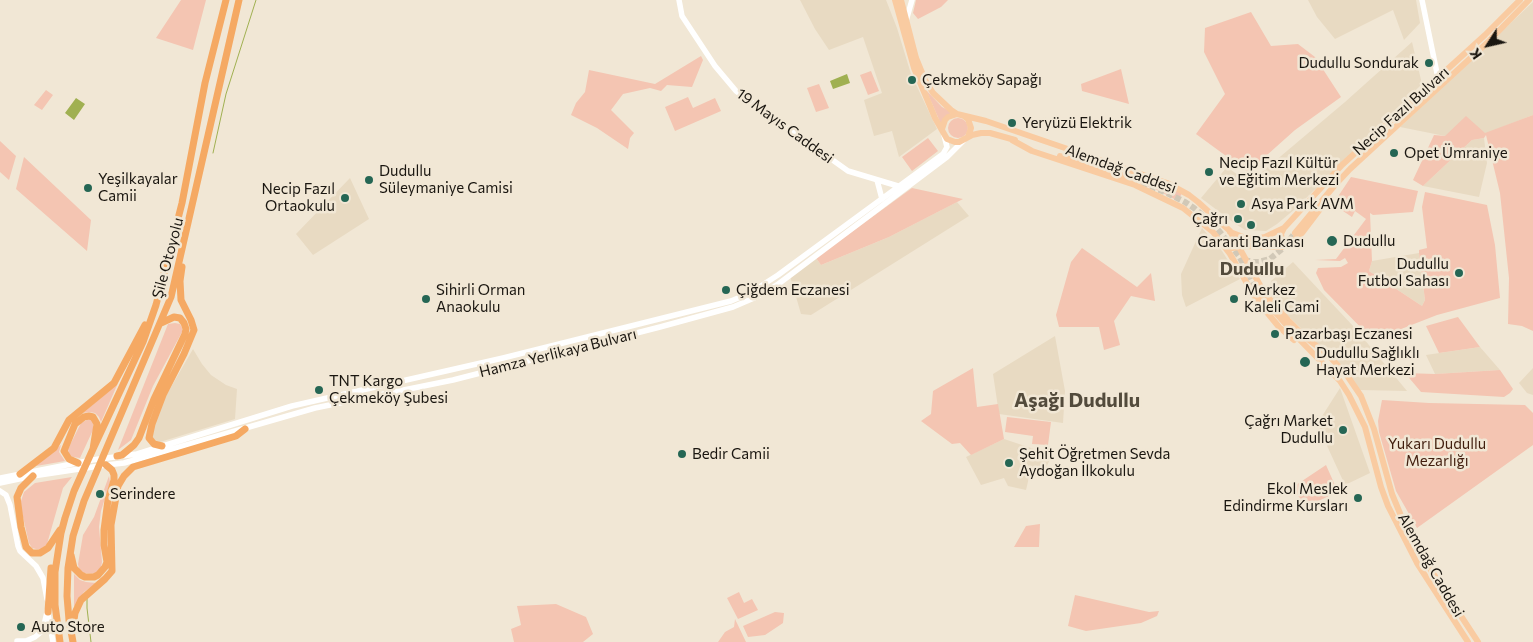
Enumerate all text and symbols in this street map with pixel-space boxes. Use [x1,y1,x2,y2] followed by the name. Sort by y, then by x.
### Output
[1463,20,1513,70] north arrow
[1466,45,1485,63] text: K
[1298,54,1419,72] place label: Dudullu Sondurak
[1423,57,1435,69] marker: Dudullu Sondurak
[1349,63,1453,159] street label: Necip Fazıl Bulvarı
[922,71,1042,89] place label: Çekmeköy Sapağı
[906,74,918,86] marker: Çekmeköy Sapağı
[733,85,837,167] street label: 19 Mayıs Caddesi
[1022,114,1132,132] place label: Yeryüzü Elektrik
[1006,117,1018,129] marker: Yeryüzü Elektrik
[1063,141,1179,197] street label: Alemdağ Caddesi
[1404,144,1508,162] place label: Opet Ümraniye
[1388,147,1400,159] marker: Opet Ümraniye
[1219,154,1339,189] place label: Necip Fazıl Kültür ve Eğitim Merkezi
[379,162,513,197] place label: Dudullu Süleymaniye Camisi
[1203,166,1215,178] marker: Necip Fazıl Kültür ve Eğitim Merkezi
[98,170,178,205] place label: Yeşilkayalar Camii
[363,174,375,186] marker: Dudullu Süleymaniye Camisi
[261,180,335,215] place label: Necip Fazıl Ortaokulu
[82,182,94,194] marker: Yeşilkayalar Camii
[339,192,351,204] marker: Necip Fazıl Ortaokulu
[1251,195,1354,213] place label: Asya Park AVM
[1235,198,1247,210] marker: Asya Park AVM
[1192,210,1228,228] place label: Çağrı
[1232,213,1244,225] marker: Çağrı
[149,216,187,300] street label: Şile Otoyolu
[1245,219,1257,231] marker: Garanti Bankası
[1343,232,1395,250] place label: Dudullu
[1198,233,1304,251] place label: Garanti Bankası
[1325,234,1339,248] marker: Dudullu
[1358,255,1449,290] place label: Dudullu Futbol Sahası
[1220,258,1284,280] district label: Dudullu
[1453,267,1465,279] marker: Dudullu Futbol Sahası
[436,281,525,316] place label: Sihirli Orman Anaokulu
[736,281,849,299] place label: Çiğdem Eczanesi
[1244,281,1319,316] place label: Merkez Kaleli Cami
[720,284,732,296] marker: Çiğdem Eczanesi
[420,293,432,305] marker: Sihirli Orman Anaokulu
[1228,293,1240,305] marker: Merkez Kaleli Cami
[477,325,639,381] street label: Hamza Yerlikaya Bulvarı
[1285,325,1413,343] place label: Pazarbaşı Eczanesi
[1269,328,1281,340] marker: Pazarbaşı Eczanesi
[1316,344,1420,379] place label: Dudullu Sağlıklı Hayat Merkezi
[1298,355,1312,369] marker: Dudullu Sağlıklı Hayat Merkezi
[329,372,448,407] place label: TNT Kargo Çekmeköy Şubesi
[313,384,325,396] marker: TNT Kargo Çekmeköy Şubesi
[1014,388,1140,412] district label: Aşağı Dudullu
[1244,412,1333,447] place label: Çağrı Market Dudullu
[1337,424,1349,436] marker: Çağrı Market Dudullu
[1388,435,1486,470] park label: Yukarı Dudullu Mezarlığı
[692,445,770,463] place label: Bedir Camii
[1019,445,1170,480] place label: Şehit Öğretmen Sevda Aydoğan İlkokulu
[676,448,688,460] marker: Bedir Camii
[1003,457,1015,469] marker: Şehit Öğretmen Sevda Aydoğan İlkokulu
[1223,480,1348,515] place label: Ekol Meslek Edindirme Kursları
[110,485,175,503] place label: Serindere
[94,488,106,500] marker: Serindere
[1352,492,1364,504] marker: Ekol Meslek Edindirme Kursları
[1394,510,1468,620] street label: Alemdağ Caddesi
[31,618,105,636] place label: Auto Store
[15,621,27,633] marker: Auto Store

